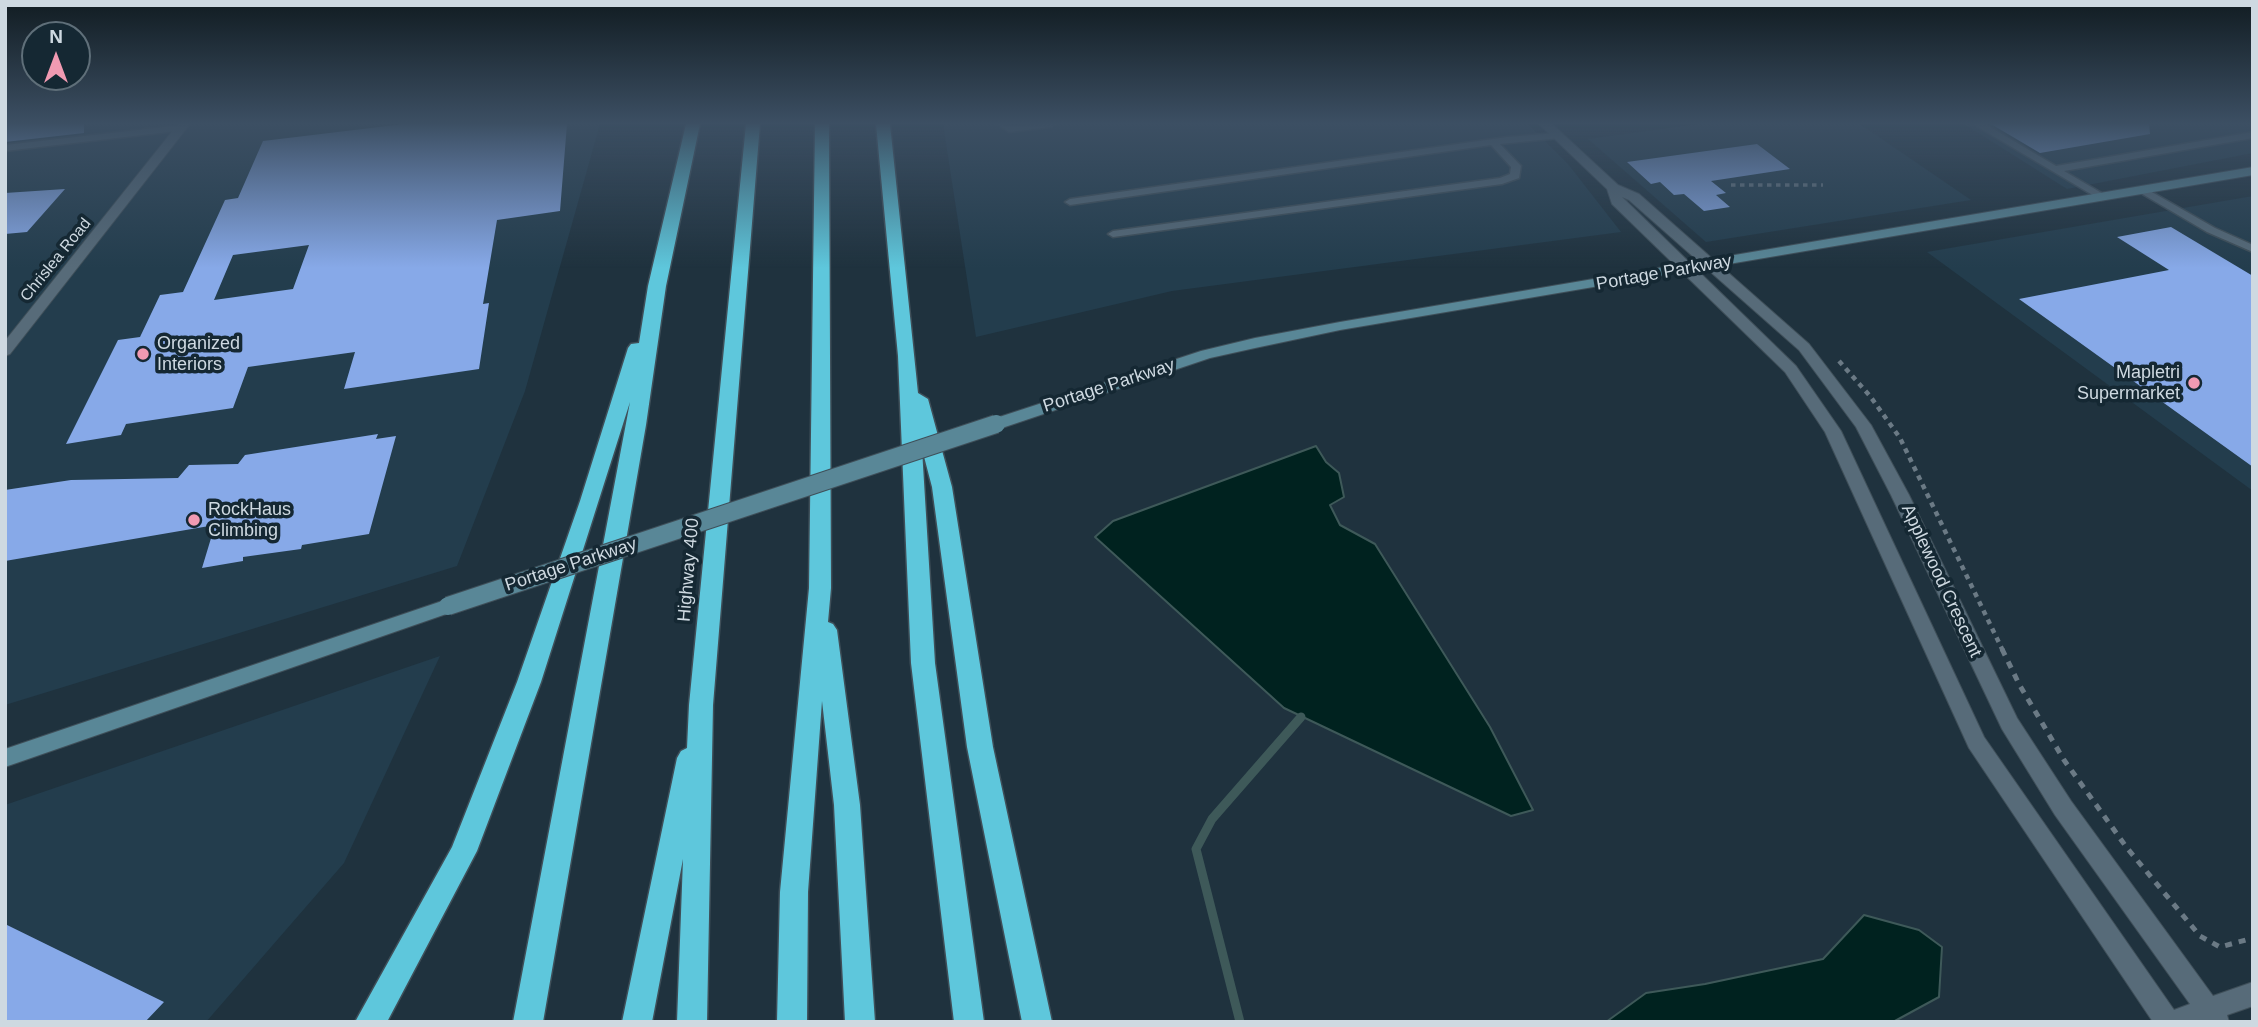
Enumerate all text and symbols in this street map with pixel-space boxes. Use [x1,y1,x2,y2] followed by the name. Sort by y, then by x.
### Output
[21,21,91,91] north arrow
[49,26,63,47] text: N
[17,215,95,305] street label: Chrislea Road
[1595,250,1733,296] street label: Portage Parkway
[157,333,240,376] place label: Organized Interiors
[135,346,151,362] marker: Organized Interiors
[1040,355,1178,417] street label: Portage Parkway
[2077,362,2180,404] place label: Mapletri Supermarket
[2186,375,2202,391] marker: Mapletri Supermarket
[208,499,291,542] place label: RockHaus Climbing
[1896,501,1986,661] street label: Applewood Crescent
[186,512,202,528] marker: RockHaus Climbing
[674,517,704,623] street label: Highway 400
[502,534,640,596] street label: Portage Parkway

